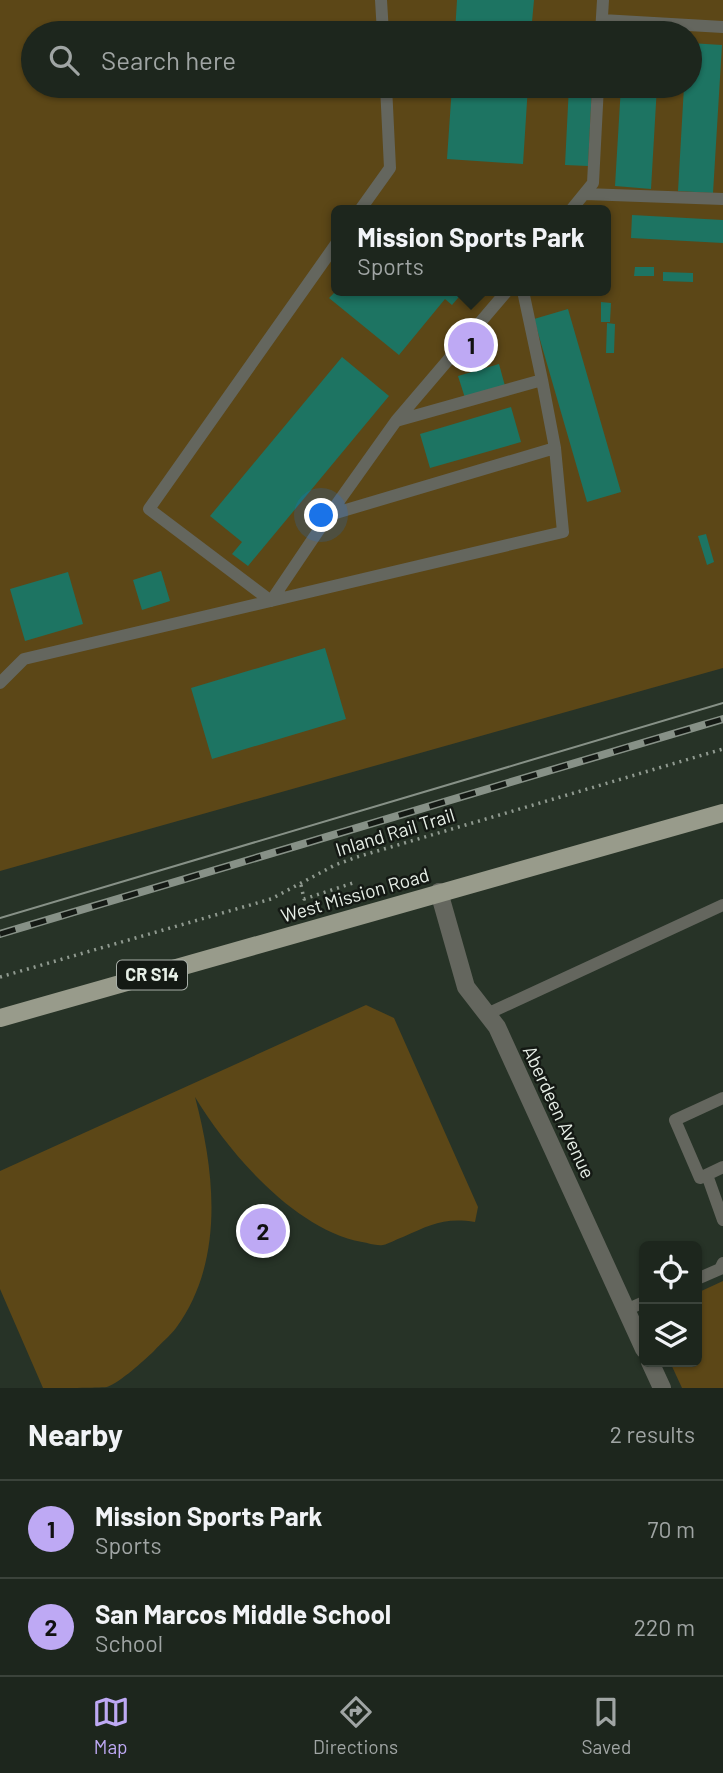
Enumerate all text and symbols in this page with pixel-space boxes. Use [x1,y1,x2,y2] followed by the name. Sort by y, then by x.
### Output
[21,21,702,98] search box
[45,41,83,79] icon: search
[101,44,236,75] text: Search here
[331,205,611,296] popup
[357,221,585,252] text: Mission Sports Park
[357,252,424,280] text: Sports
[448,319,494,371] pin: 1
[304,498,338,532] your location
[332,802,457,861] street label: Inland Rail Trail
[278,862,432,927] street label: West Mission Road
[117,960,187,990] road number: CR S14
[519,1042,600,1182] street label: Aberdeen Avenue
[240,1205,286,1257] pin: 2
[639,1241,702,1367] map controls
[639,1241,702,1304] button: locate
[639,1304,702,1367] button: layers
[28,1416,123,1452] text: Nearby
[610,1420,695,1448] text: 2 results
[95,1500,322,1531] text: Mission Sports Park
[47,1515,55,1543] text: 1
[648,1515,695,1543] text: 70 m
[95,1531,162,1559] text: Sports
[95,1598,391,1629] text: San Marcos Middle School
[45,1613,57,1641] text: 2
[634,1613,695,1641] text: 220 m
[95,1629,163,1657] text: School
[92,1693,130,1758] tab: Map
[313,1693,398,1758] tab: Directions
[581,1693,631,1758] tab: Saved

